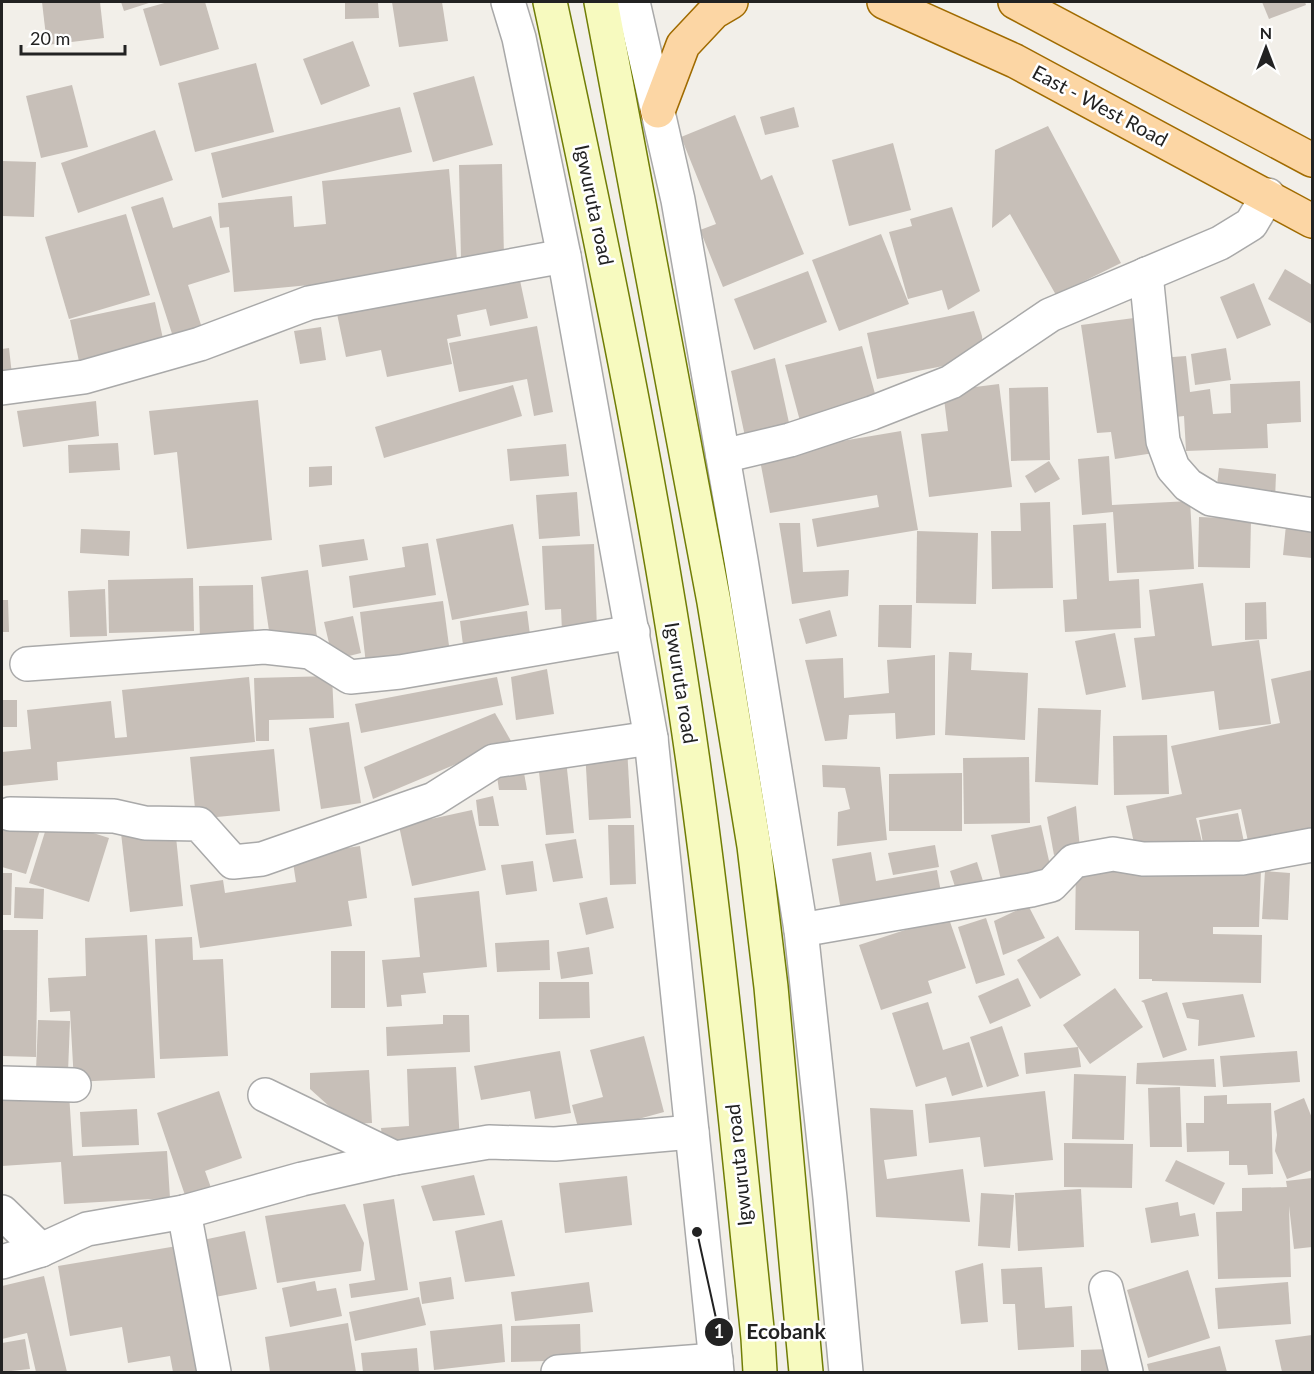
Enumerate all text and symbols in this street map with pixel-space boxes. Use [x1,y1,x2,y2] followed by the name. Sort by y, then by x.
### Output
[21,18,124,56] scale bar
[1236,18,1296,78] north arrow
[1260,23,1272,42] text: N
[30,27,70,49] text: 20 m
[1029,59,1172,151] street label: East - West Road
[571,142,619,267] street label: Igwuruta road
[661,620,703,745] street label: Igwuruta road
[720,1103,756,1227] street label: Igwuruta road
[704,1312,838,1351] callout: Ecobank
[746,1318,826,1343] text: Ecobank
[714,1320,724,1342] text: 1

